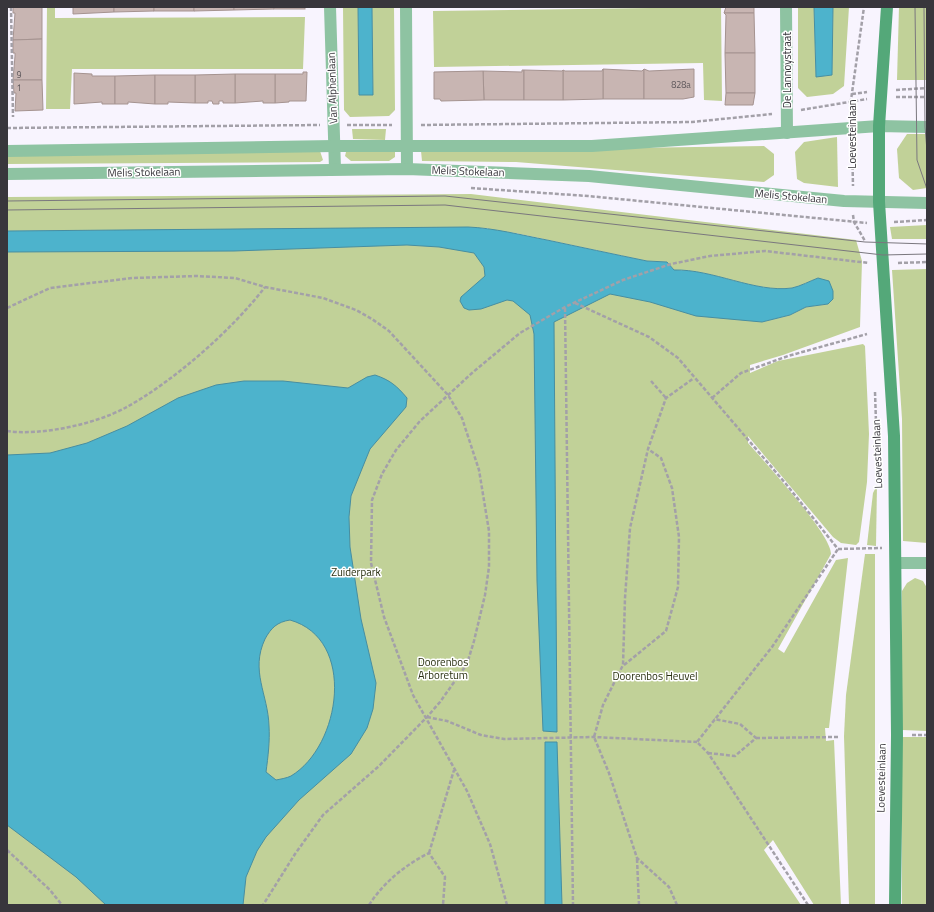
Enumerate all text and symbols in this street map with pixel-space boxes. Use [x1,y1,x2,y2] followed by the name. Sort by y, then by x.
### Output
[779,32,795,108] street label: De Lannoystraat
[323,52,341,124] street label: Van Alphenlaan
[16,68,22,81] house number: 9
[671,78,691,91] house number: 828a
[16,81,22,94] house number: 1
[844,99,860,169] street label: Loevesteinlaan
[431,162,505,180] street label: Melis Stokelaan
[107,163,181,181] street label: Melis Stokelaan
[754,185,828,207] street label: Melis Stokelaan
[868,419,886,489] street label: Loevesteinlaan
[331,564,382,580] park label: Zuiderpark
[418,654,468,683] park label: Doorenbos Arboretum
[612,668,698,684] park label: Doorenbos Heuvel
[872,743,890,813] street label: Loevesteinlaan

